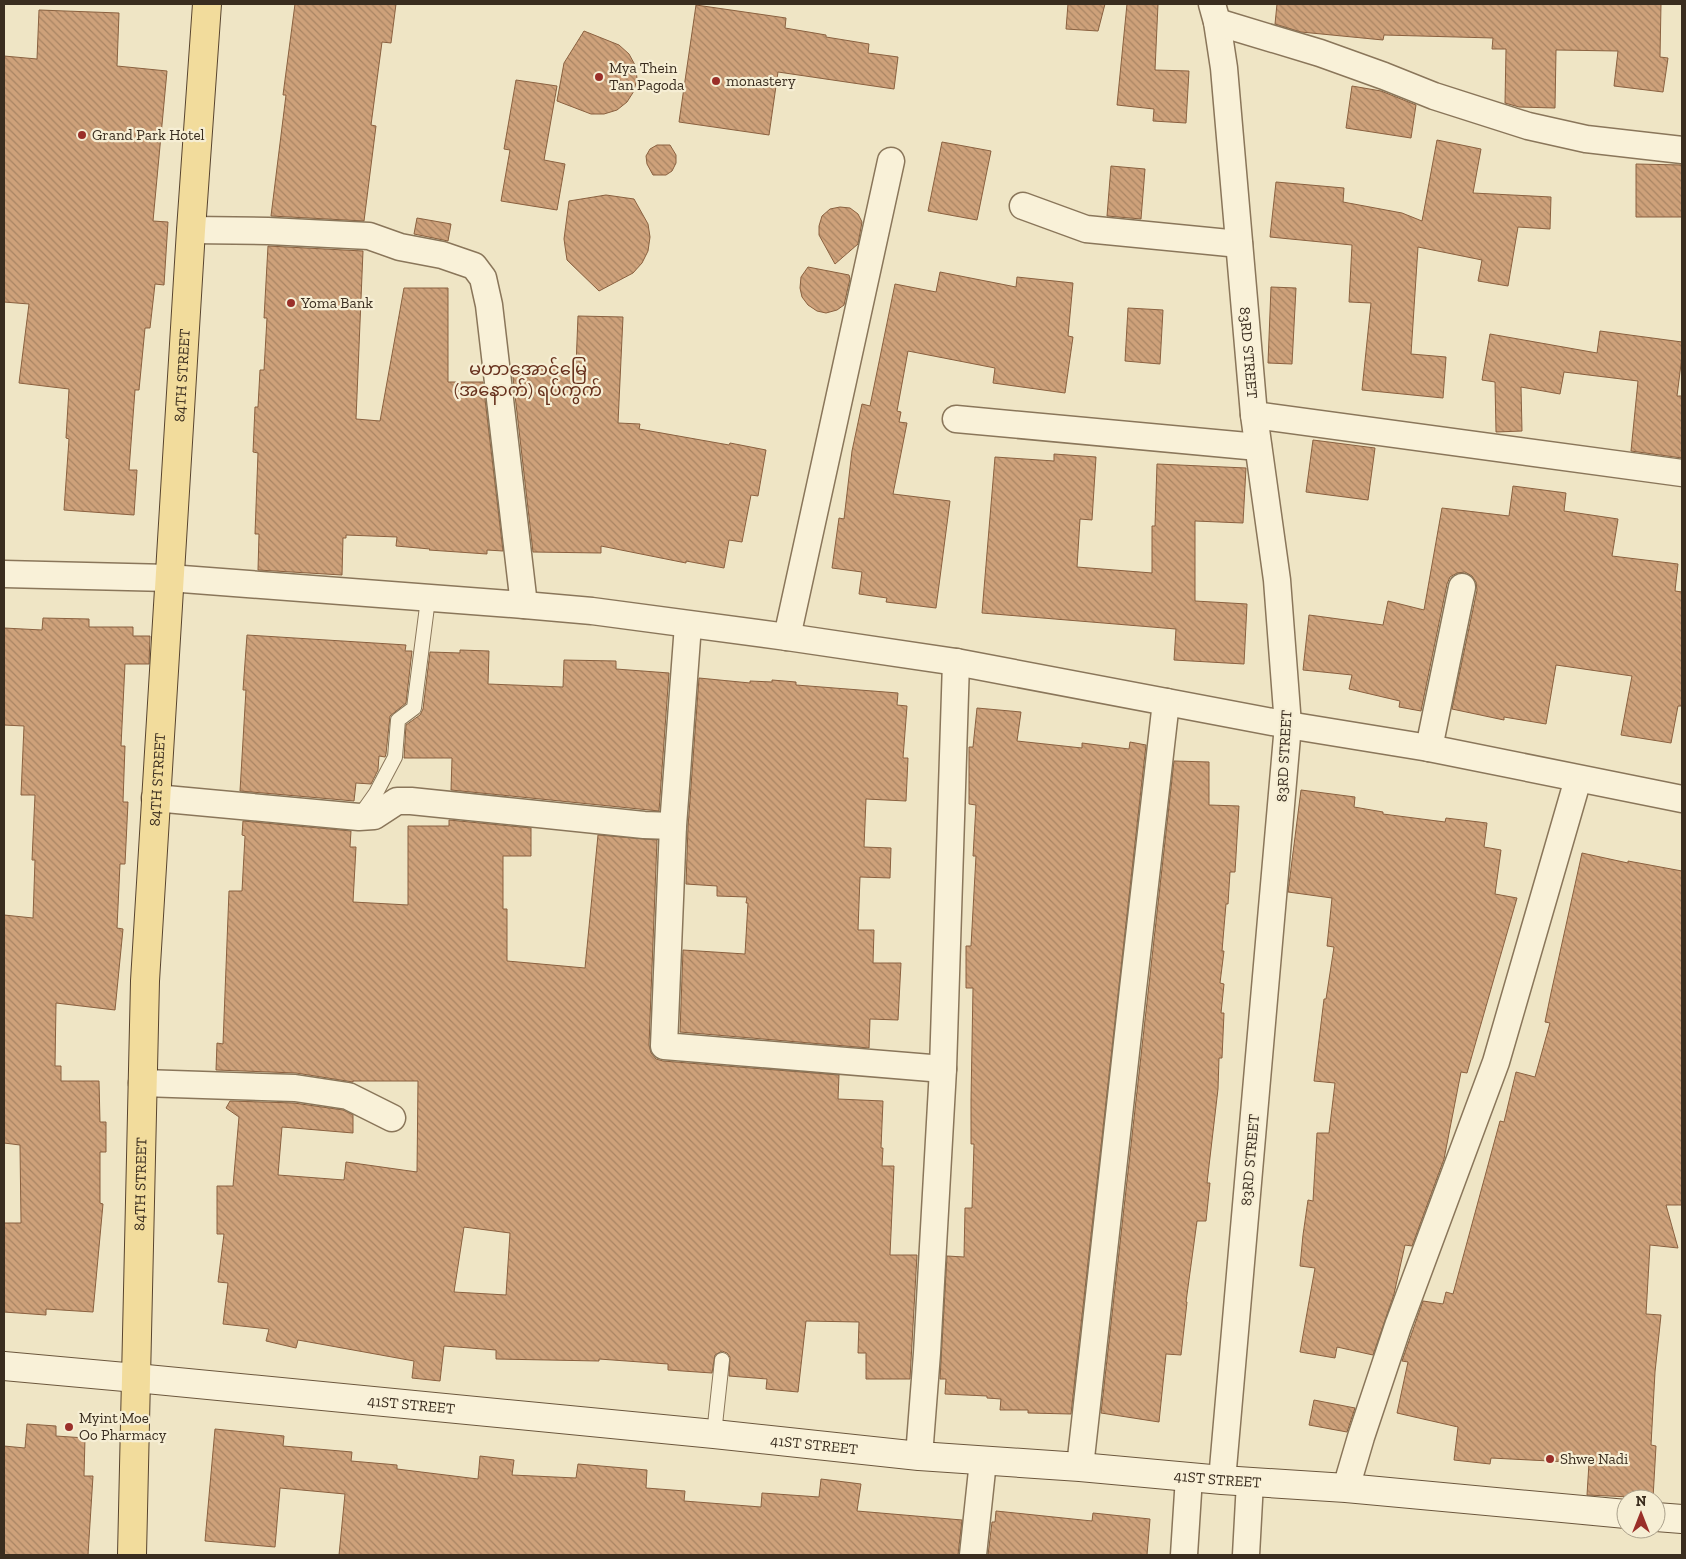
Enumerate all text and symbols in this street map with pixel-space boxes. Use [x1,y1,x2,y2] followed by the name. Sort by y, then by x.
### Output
[609,59,684,94] place label: Mya Thein Tan Pagoda
[593,71,605,83] marker: Mya Thein Tan Pagoda
[726,72,796,90] place label: monastery
[710,75,722,87] marker: monastery
[92,126,205,144] place label: Grand Park Hotel
[76,129,88,141] marker: Grand Park Hotel
[300,294,373,312] place label: Yoma Bank
[285,297,297,309] marker: Yoma Bank
[1236,306,1262,399] street label: 83RD STREET
[170,328,194,422] street label: 84TH STREET
[454,356,602,405] district label: မဟာအောင်မြေ (အနောက်) ရပ်ကွက်
[1273,710,1295,802] street label: 83RD STREET
[145,732,169,827] street label: 84TH STREET
[1237,1113,1263,1207] street label: 83RD STREET
[130,1137,150,1231] street label: 84TH STREET
[367,1391,456,1418] street label: 41ST STREET
[79,1409,167,1444] place label: Myint Moe Oo Pharmacy
[63,1421,75,1433] marker: Myint Moe Oo Pharmacy
[770,1431,859,1458] street label: 41ST STREET
[1560,1450,1628,1468] place label: Shwe Nadi
[1544,1453,1556,1465] marker: Shwe Nadi
[1173,1467,1262,1492] street label: 41ST STREET
[1616,1489,1666,1539] north arrow
[1636,1493,1647,1510] text: N

